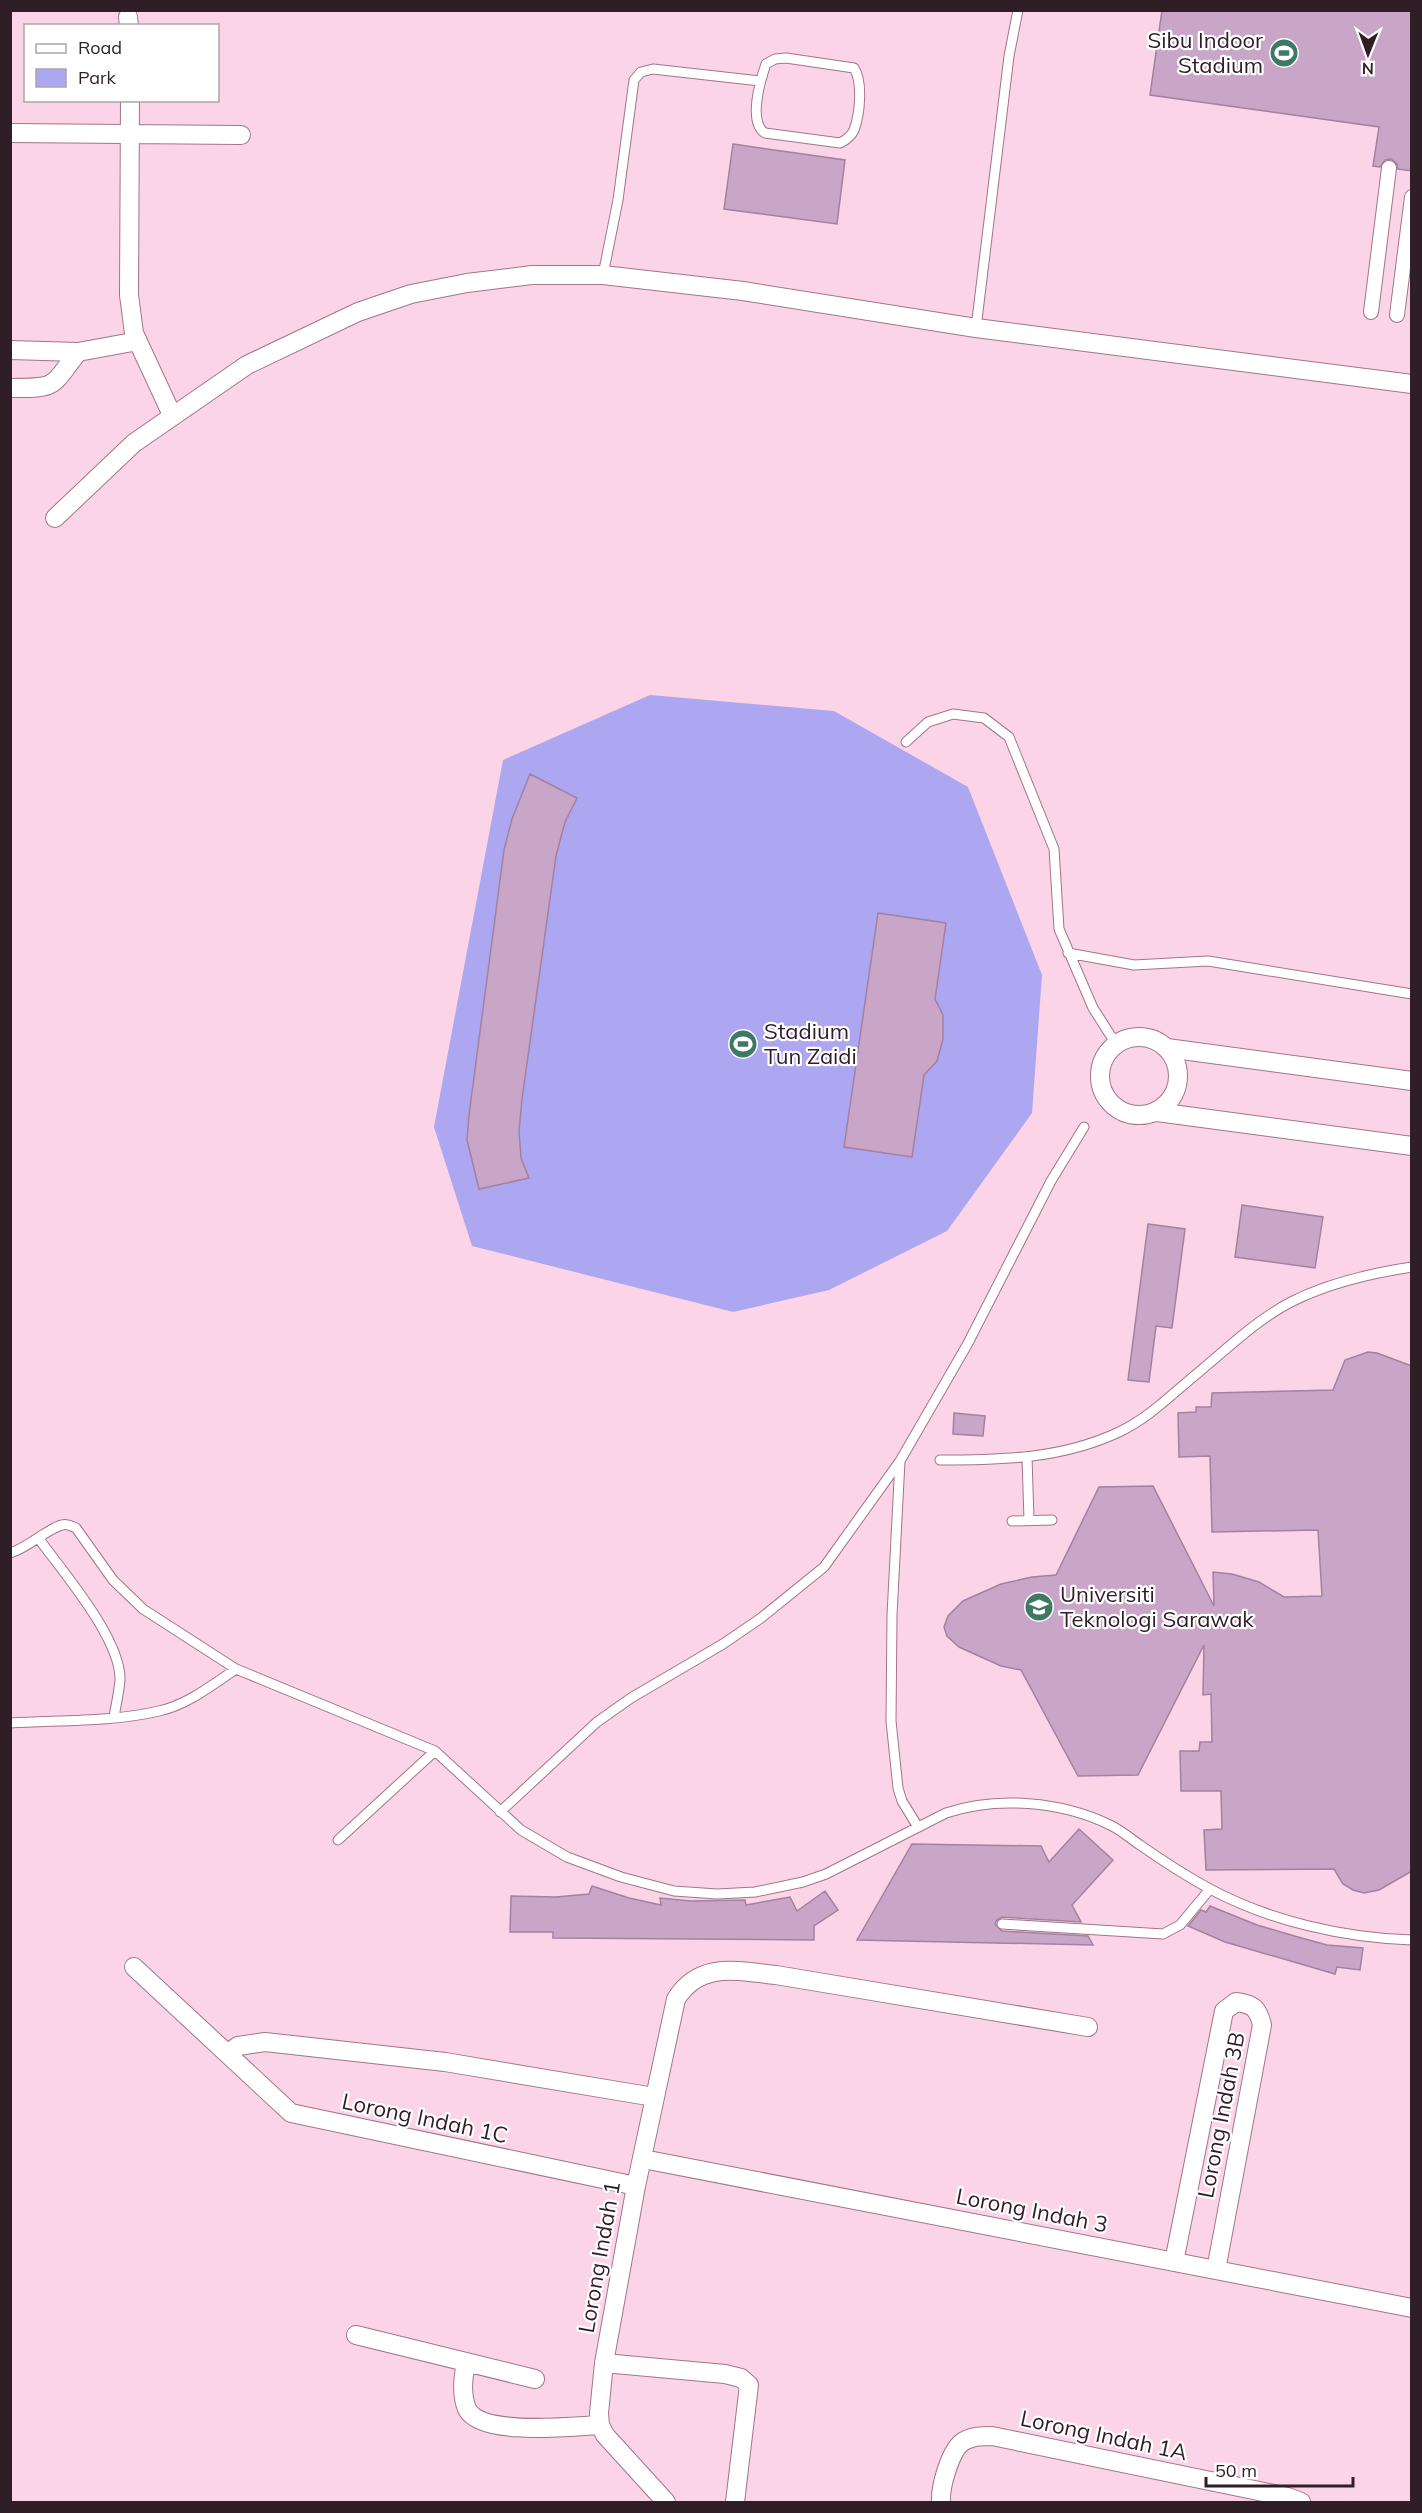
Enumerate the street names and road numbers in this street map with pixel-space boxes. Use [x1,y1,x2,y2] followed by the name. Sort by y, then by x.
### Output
[1191,2030,1251,2200] street label: Lorong Indah 3B
[340,2087,510,2149] street label: Lorong Indah 1C
[572,2179,626,2335] street label: Lorong Indah 1
[954,2182,1110,2238] street label: Lorong Indah 3
[1018,2404,1190,2466] street label: Lorong Indah 1A

